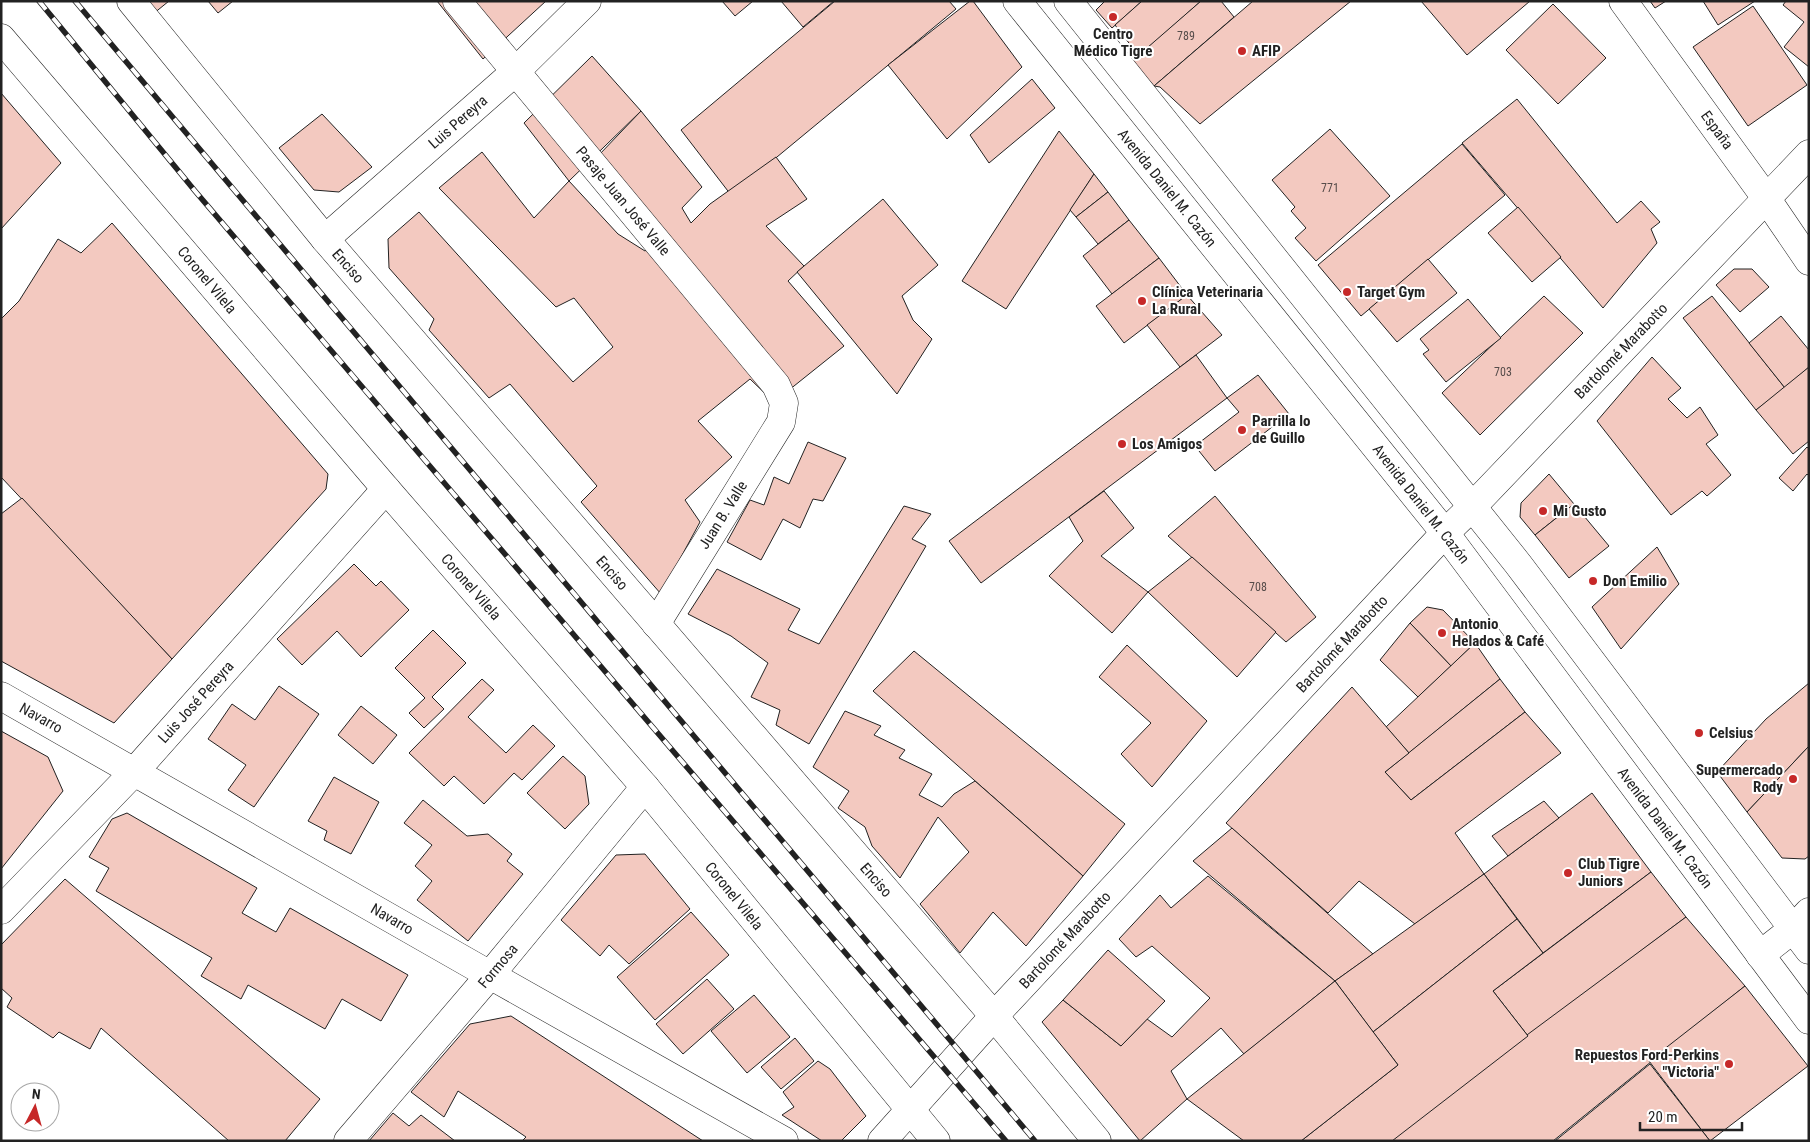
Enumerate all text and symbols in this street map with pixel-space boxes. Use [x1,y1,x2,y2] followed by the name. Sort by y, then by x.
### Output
[1107,11,1119,23] marker: Centro Médico Tigre
[1074,25,1152,60] place label: Centro Médico Tigre
[1177,29,1195,43] house number: 789
[1252,42,1281,60] place label: AFIP
[1236,45,1248,57] marker: AFIP
[425,92,491,152] street label: Luis Pereyra
[1697,107,1737,153] street label: España
[1114,125,1220,251] street label: Avenida Daniel M. Cazón
[572,143,674,259] street label: Pasaje Juan José Valle
[1321,181,1339,195] house number: 771
[174,243,240,317] street label: Coronel Vilela
[328,245,368,287] street label: Enciso
[1152,283,1263,318] place label: Clínica Veterinaria La Rural
[1357,283,1425,301] place label: Target Gym
[1341,286,1353,298] marker: Target Gym
[1136,295,1148,307] marker: Clínica Veterinaria La Rural
[1571,299,1671,403] street label: Bartolomé Marabotto
[1494,365,1512,379] house number: 703
[1252,412,1311,447] place label: Parrilla lo de Guillo
[1236,424,1248,436] marker: Parrilla lo de Guillo
[1132,435,1202,453] place label: Los Amigos
[1116,438,1128,450] marker: Los Amigos
[1369,441,1473,567] street label: Avenida Daniel M. Cazón
[695,478,751,552] street label: Juan B. Valle
[1553,502,1606,520] place label: Mi Gusto
[1537,505,1549,517] marker: Mi Gusto
[437,550,505,624] street label: Coronel Vilela
[592,552,632,594] street label: Enciso
[1603,572,1667,590] place label: Don Emilio
[1587,575,1599,587] marker: Don Emilio
[1249,580,1267,594] house number: 708
[1292,592,1392,696] street label: Bartolomé Marabotto
[1452,615,1544,650] place label: Antonio Helados & Café
[1436,627,1448,639] marker: Antonio Helados & Café
[154,657,238,747] street label: Luis José Pereyra
[16,699,66,737] street label: Navarro
[1709,724,1753,742] place label: Celsius
[1693,727,1705,739] marker: Celsius
[1696,761,1783,796] place label: Supermercado Rody
[1614,764,1716,892] street label: Avenida Daniel M. Cazón
[1787,773,1799,785] marker: Supermercado Rody
[1578,855,1640,890] place label: Club Tigre Juniors
[701,858,767,934] street label: Coronel Vilela
[856,859,896,901] street label: Enciso
[1562,867,1574,879] marker: Club Tigre Juniors
[1015,888,1115,992] street label: Bartolomé Marabotto
[367,900,417,938] street label: Navarro
[474,940,522,992] street label: Formosa
[1575,1046,1719,1081] place label: Repuestos Ford-Perkins "Victoria"
[1723,1058,1735,1070] marker: Repuestos Ford-Perkins "Victoria"
[10,1082,60,1132] north arrow
[31,1086,41,1102] text: N
[1640,1100,1742,1132] scale bar
[1648,1108,1678,1126] text: 20 m

